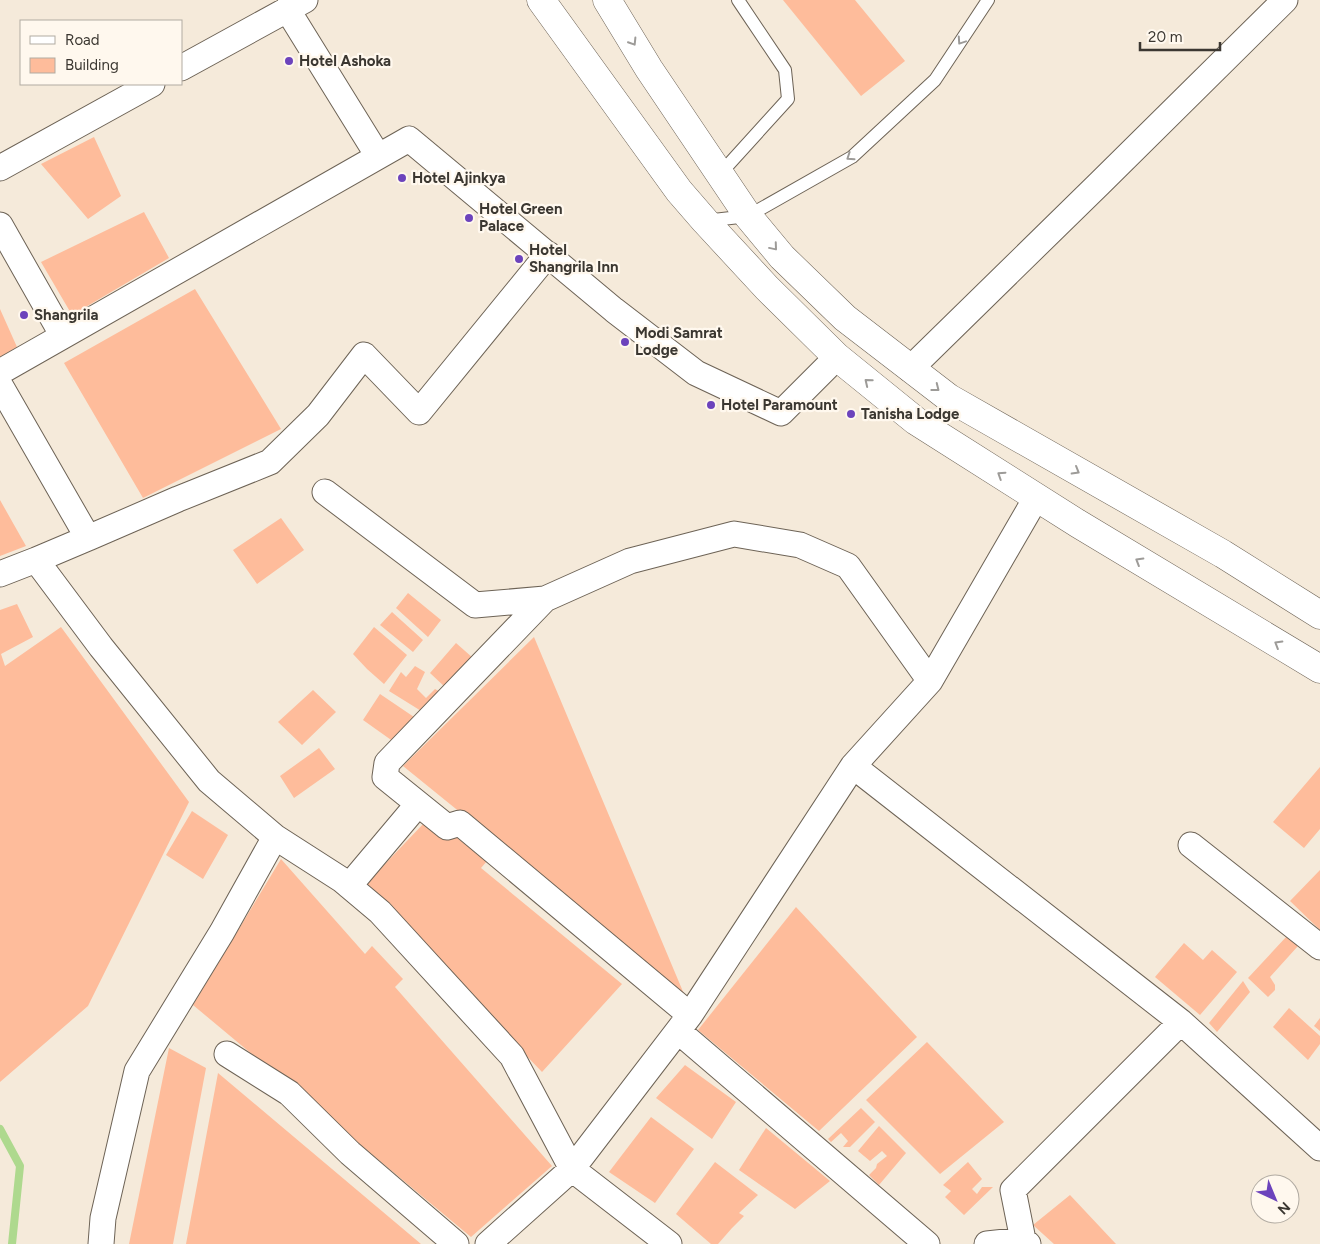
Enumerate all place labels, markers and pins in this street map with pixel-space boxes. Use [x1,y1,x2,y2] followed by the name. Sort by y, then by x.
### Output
[299,52,391,70] place label: Hotel Ashoka
[283,55,295,67] marker: Hotel Ashoka
[412,169,505,187] place label: Hotel Ajinkya
[396,172,408,184] marker: Hotel Ajinkya
[479,200,562,235] place label: Hotel Green Palace
[463,212,475,224] marker: Hotel Green Palace
[529,241,618,276] place label: Hotel Shangrila Inn
[513,253,525,265] marker: Hotel Shangrila Inn
[34,306,99,324] place label: Shangrila
[18,309,30,321] marker: Shangrila
[635,324,723,359] place label: Modi Samrat Lodge
[619,336,631,348] marker: Modi Samrat Lodge
[721,396,838,414] place label: Hotel Paramount
[705,399,717,411] marker: Hotel Paramount
[861,405,960,423] place label: Tanisha Lodge
[845,408,857,420] marker: Tanisha Lodge

